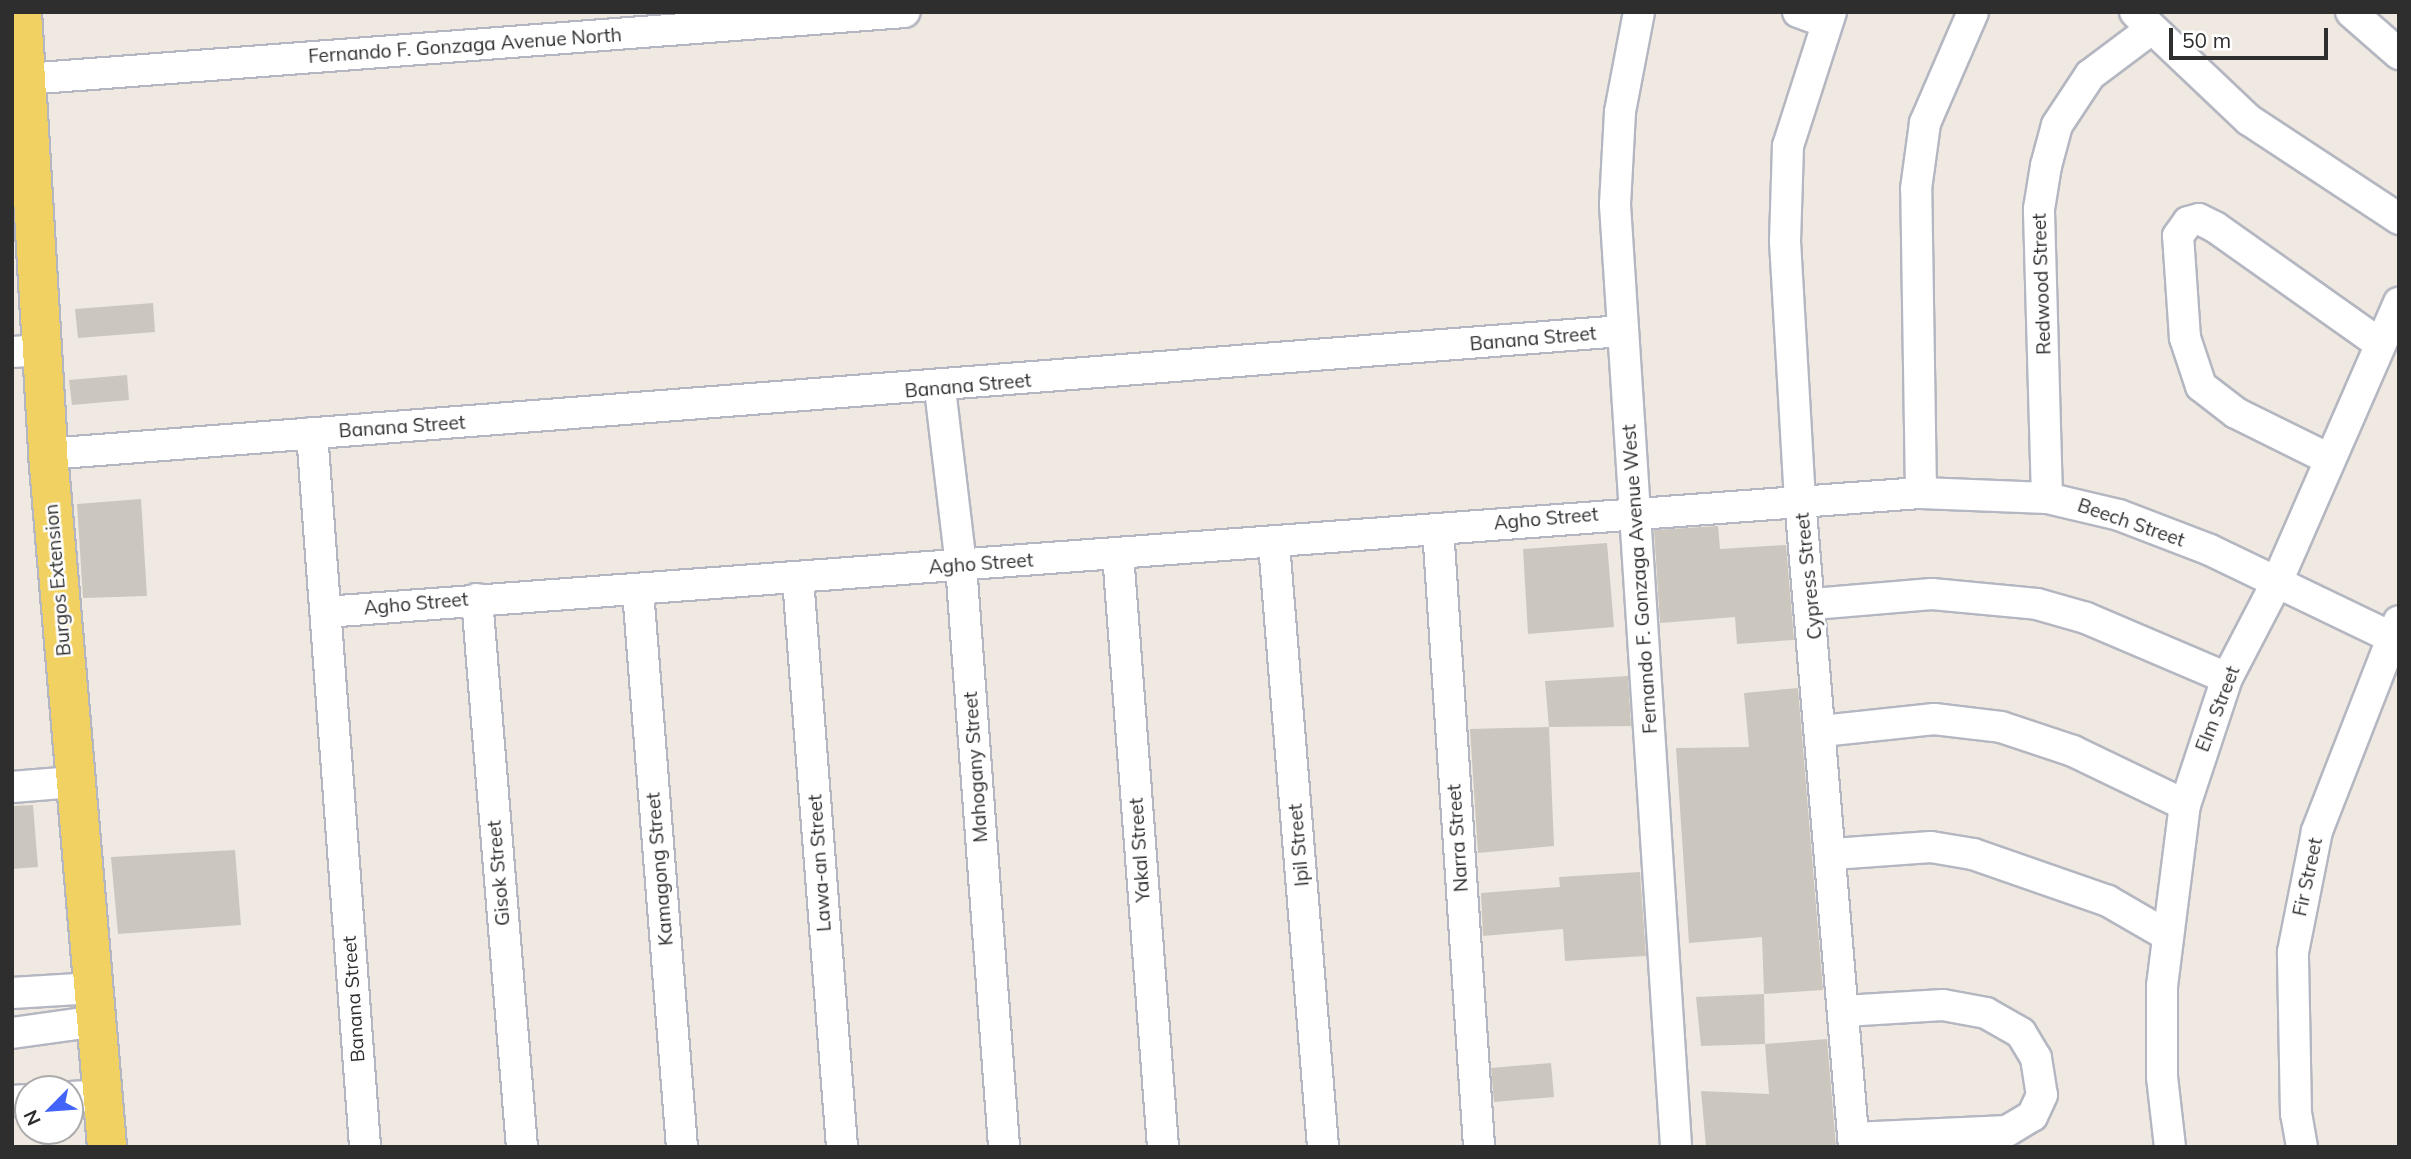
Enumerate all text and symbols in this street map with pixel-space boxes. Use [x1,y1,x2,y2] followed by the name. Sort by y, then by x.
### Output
[2173,14,2332,58] scale bar
[308,24,622,68] street label: Fernando F. Gonzaga Avenue North
[2182,27,2231,53] text: 50 m
[2028,213,2056,355] street label: Redwood Street
[1469,322,1597,356] street label: Banana Street
[904,369,1032,403] street label: Banana Street
[338,411,466,443] street label: Banana Street
[1618,423,1662,735] street label: Fernando F. Gonzaga Avenue West
[2075,494,2187,552] street label: Beech Street
[40,503,76,657] street label: Burgos Extension
[1493,503,1599,535] street label: Agho Street
[1791,511,1827,641] street label: Cypress Street
[928,549,1034,579] street label: Agho Street
[363,588,469,620] street label: Agho Street
[2191,663,2245,755] street label: Elm Street
[959,691,993,843] street label: Mahogany Street
[1443,783,1473,893] street label: Narra Street
[642,791,678,947] street label: Kamagong Street
[804,794,836,932] street label: Lawa-an Street
[1125,797,1155,903] street label: Yakal Street
[1284,803,1314,887] street label: Ipil Street
[483,819,515,927] street label: Gisok Street
[2289,836,2327,918] street label: Fir Street
[338,935,370,1063] street label: Banana Street
[14,1075,84,1145] north arrow
[18,1106,46,1130] text: N

